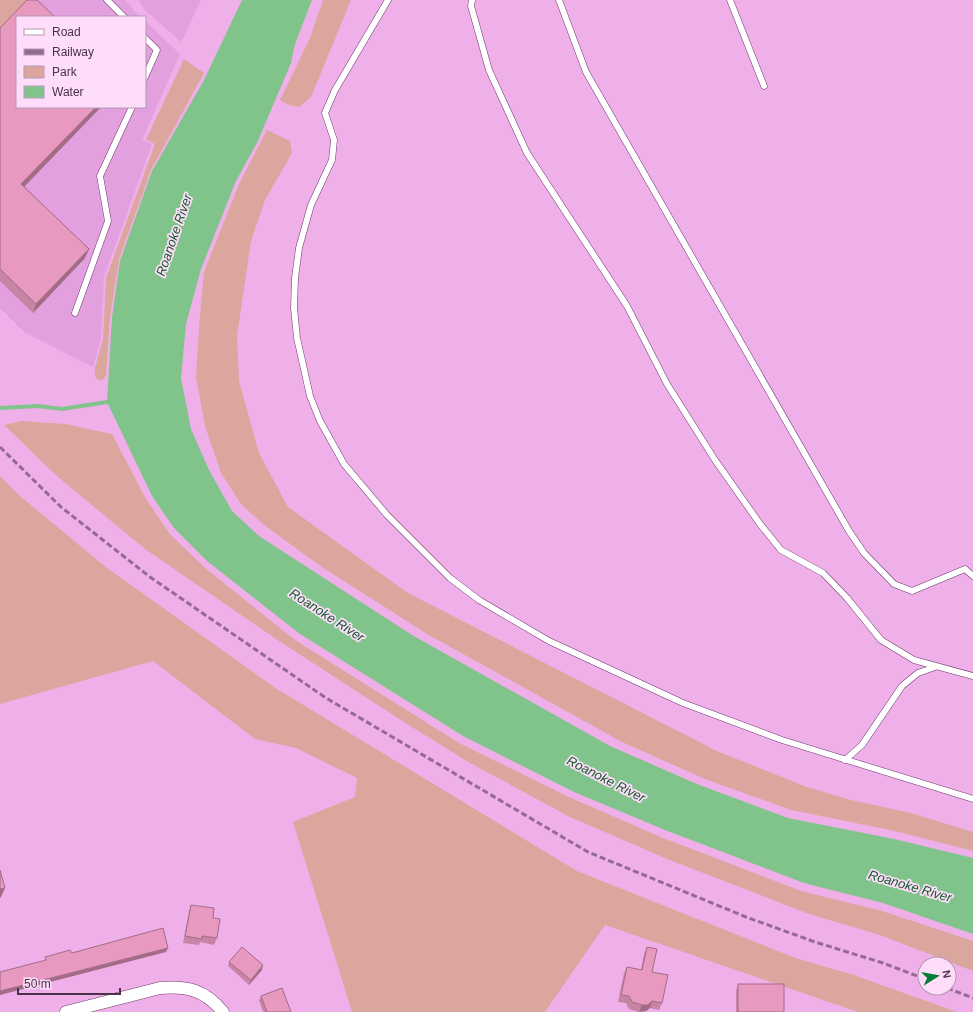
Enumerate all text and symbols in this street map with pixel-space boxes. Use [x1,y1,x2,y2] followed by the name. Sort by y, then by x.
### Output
[16,16,146,108] legend
[52,25,81,39] text: Road
[52,45,94,59] text: Railway
[52,65,78,79] text: Park
[52,85,84,99] text: Water
[153,191,195,278] water label: Roanoke River
[287,585,368,645] water label: Roanoke River
[564,753,648,806] water label: Roanoke River
[867,867,954,905] water label: Roanoke River
[917,956,957,996] north arrow
[940,969,953,979] text: N
[18,970,120,996] scale bar
[24,977,51,991] text: 50 m

